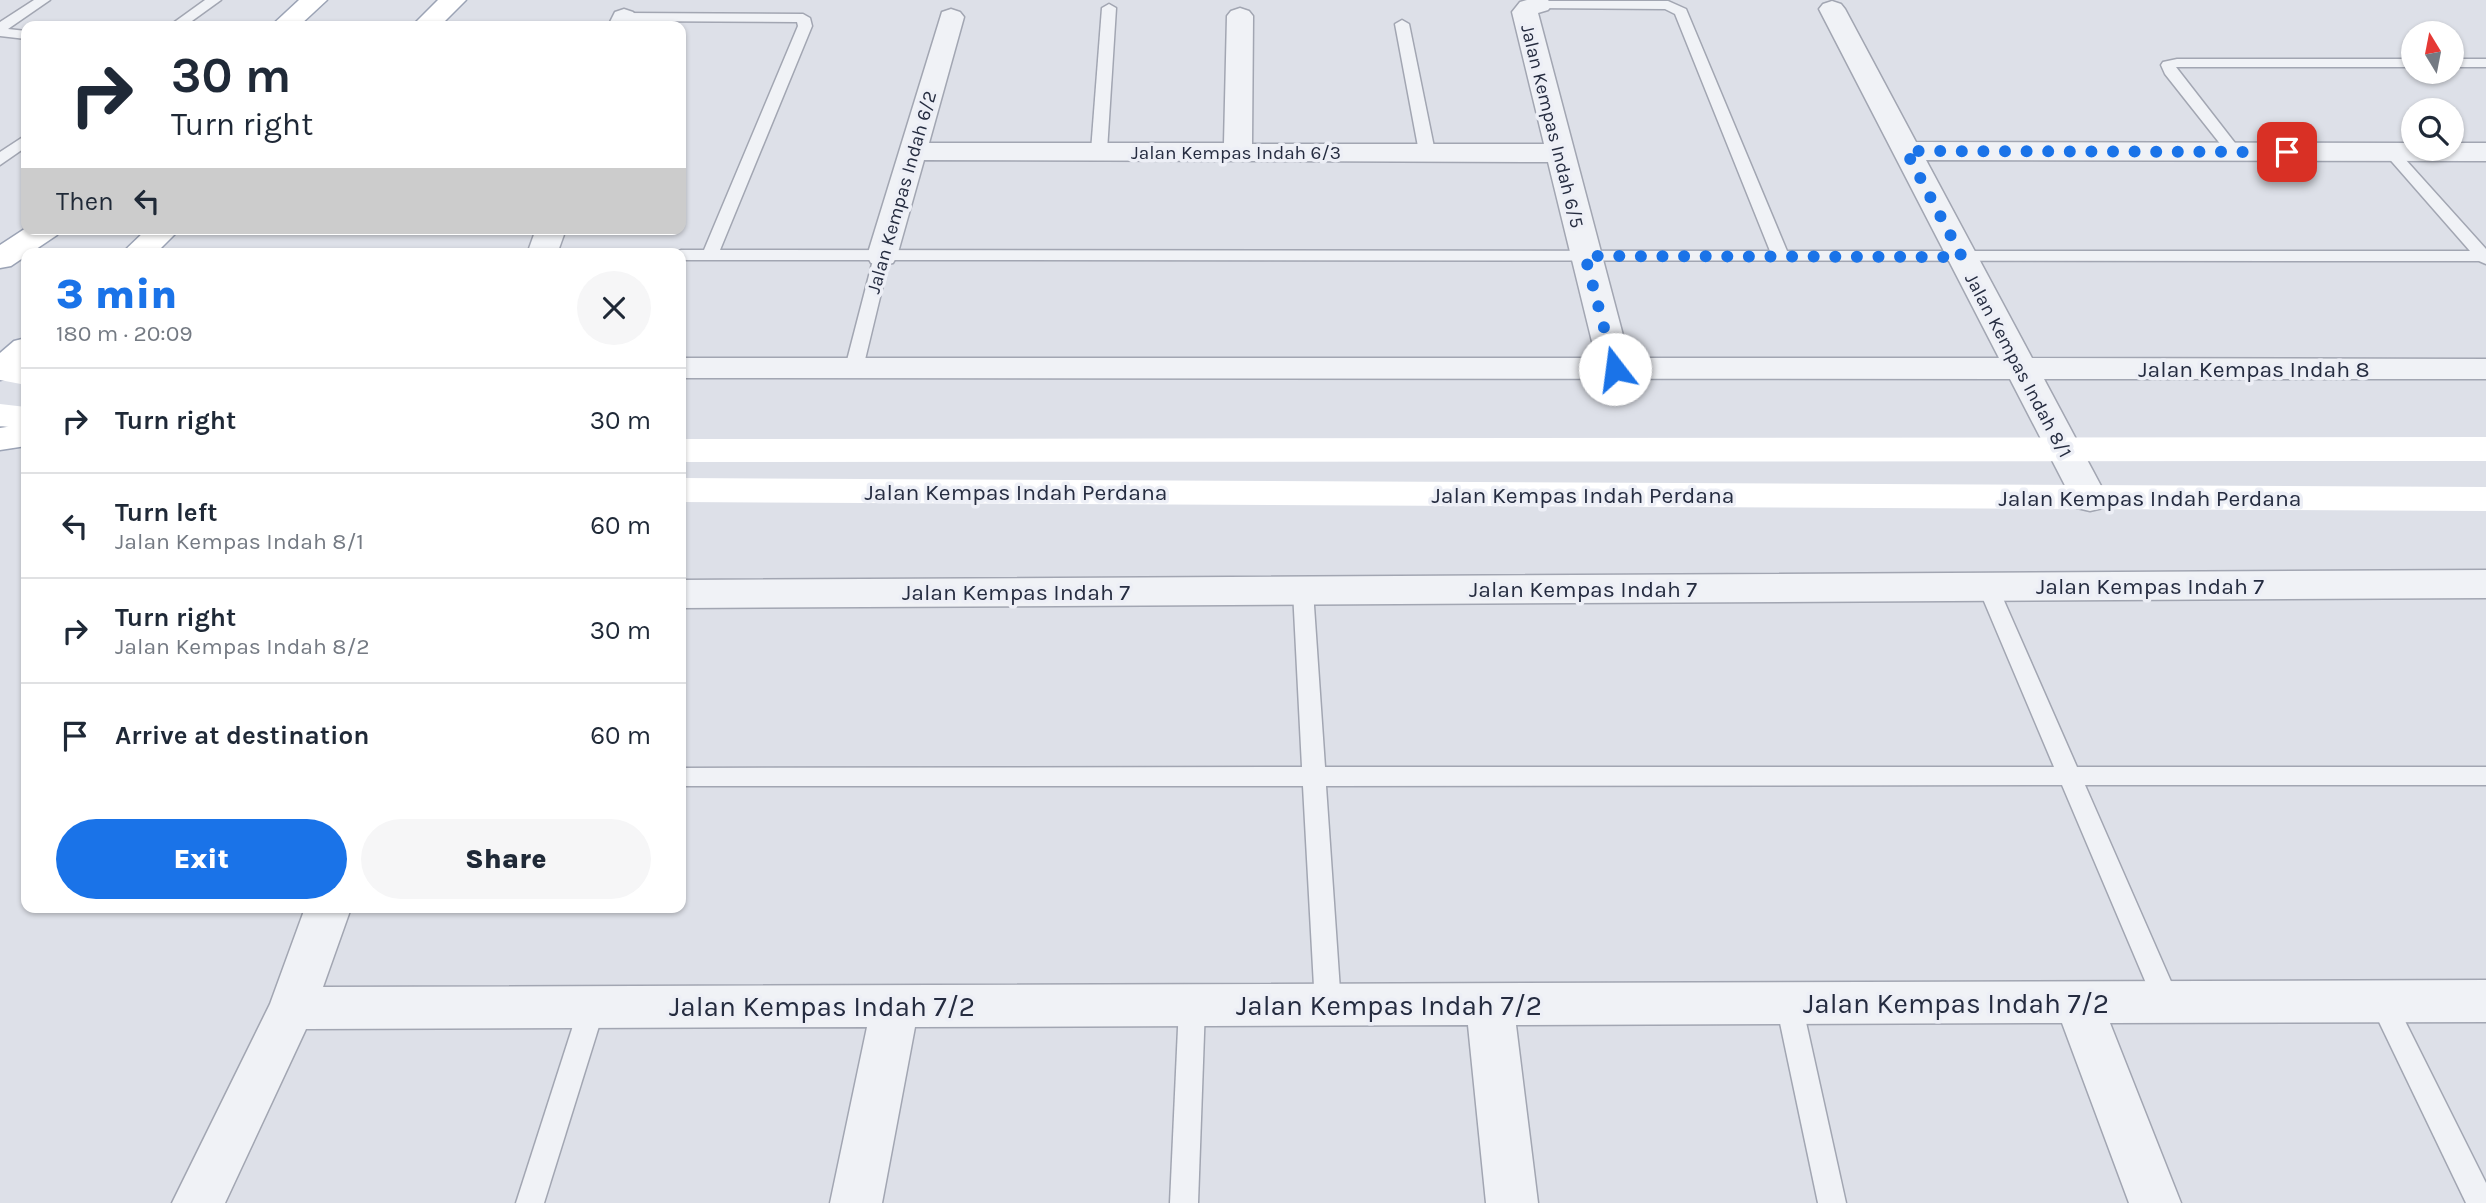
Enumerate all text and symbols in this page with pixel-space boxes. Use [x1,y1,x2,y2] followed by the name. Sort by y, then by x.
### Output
[2401,21,2464,84] north arrow
[2401,21,2464,161] map controls
[1516,22,1588,230] street label: Jalan Kempas Indah 6/5
[171,47,291,104] text: 30 m
[56,49,147,140] icon: right
[863,89,941,296] street label: Jalan Kempas Indah 6/2
[2401,98,2464,161] button: search
[171,106,313,143] text: Turn right
[2257,122,2317,182] pin
[2268,133,2306,171] icon: arrive
[1131,142,1341,164] street label: Jalan Kempas Indah 6/3
[128,182,166,220] icon: left
[56,186,114,217] text: Then
[56,269,177,319] text: 3 min
[1960,270,2076,461] street label: Jalan Kempas Indah 8/1
[577,271,651,345] button: close
[56,320,193,347] text: 180 m · 20:09
[1578,332,1652,406] position arrow
[2138,356,2370,383] street label: Jalan Kempas Indah 8
[56,402,94,440] icon: right
[115,405,236,436] text: Turn right
[590,405,651,436] text: 30 m
[865,479,1167,506] street label: Jalan Kempas Indah Perdana
[1432,482,1734,509] street label: Jalan Kempas Indah Perdana
[1999,485,2301,512] street label: Jalan Kempas Indah Perdana
[115,497,217,528] text: Turn left
[56,507,94,545] icon: left
[590,510,651,541] text: 60 m
[115,528,364,555] text: Jalan Kempas Indah 8/1
[2036,573,2264,600] street label: Jalan Kempas Indah 7
[1469,576,1697,603] street label: Jalan Kempas Indah 7
[902,579,1130,606] street label: Jalan Kempas Indah 7
[115,602,236,633] text: Turn right
[56,612,94,650] icon: right
[590,615,651,646] text: 30 m
[115,633,370,660] text: Jalan Kempas Indah 8/2
[56,717,94,755] icon: arrive
[115,720,369,751] text: Arrive at destination
[590,720,651,751] text: 60 m
[56,819,347,899] button: Exit
[361,819,651,899] button: Share
[1803,987,2109,1020] street label: Jalan Kempas Indah 7/2
[1236,989,1542,1022] street label: Jalan Kempas Indah 7/2
[669,990,975,1023] street label: Jalan Kempas Indah 7/2

